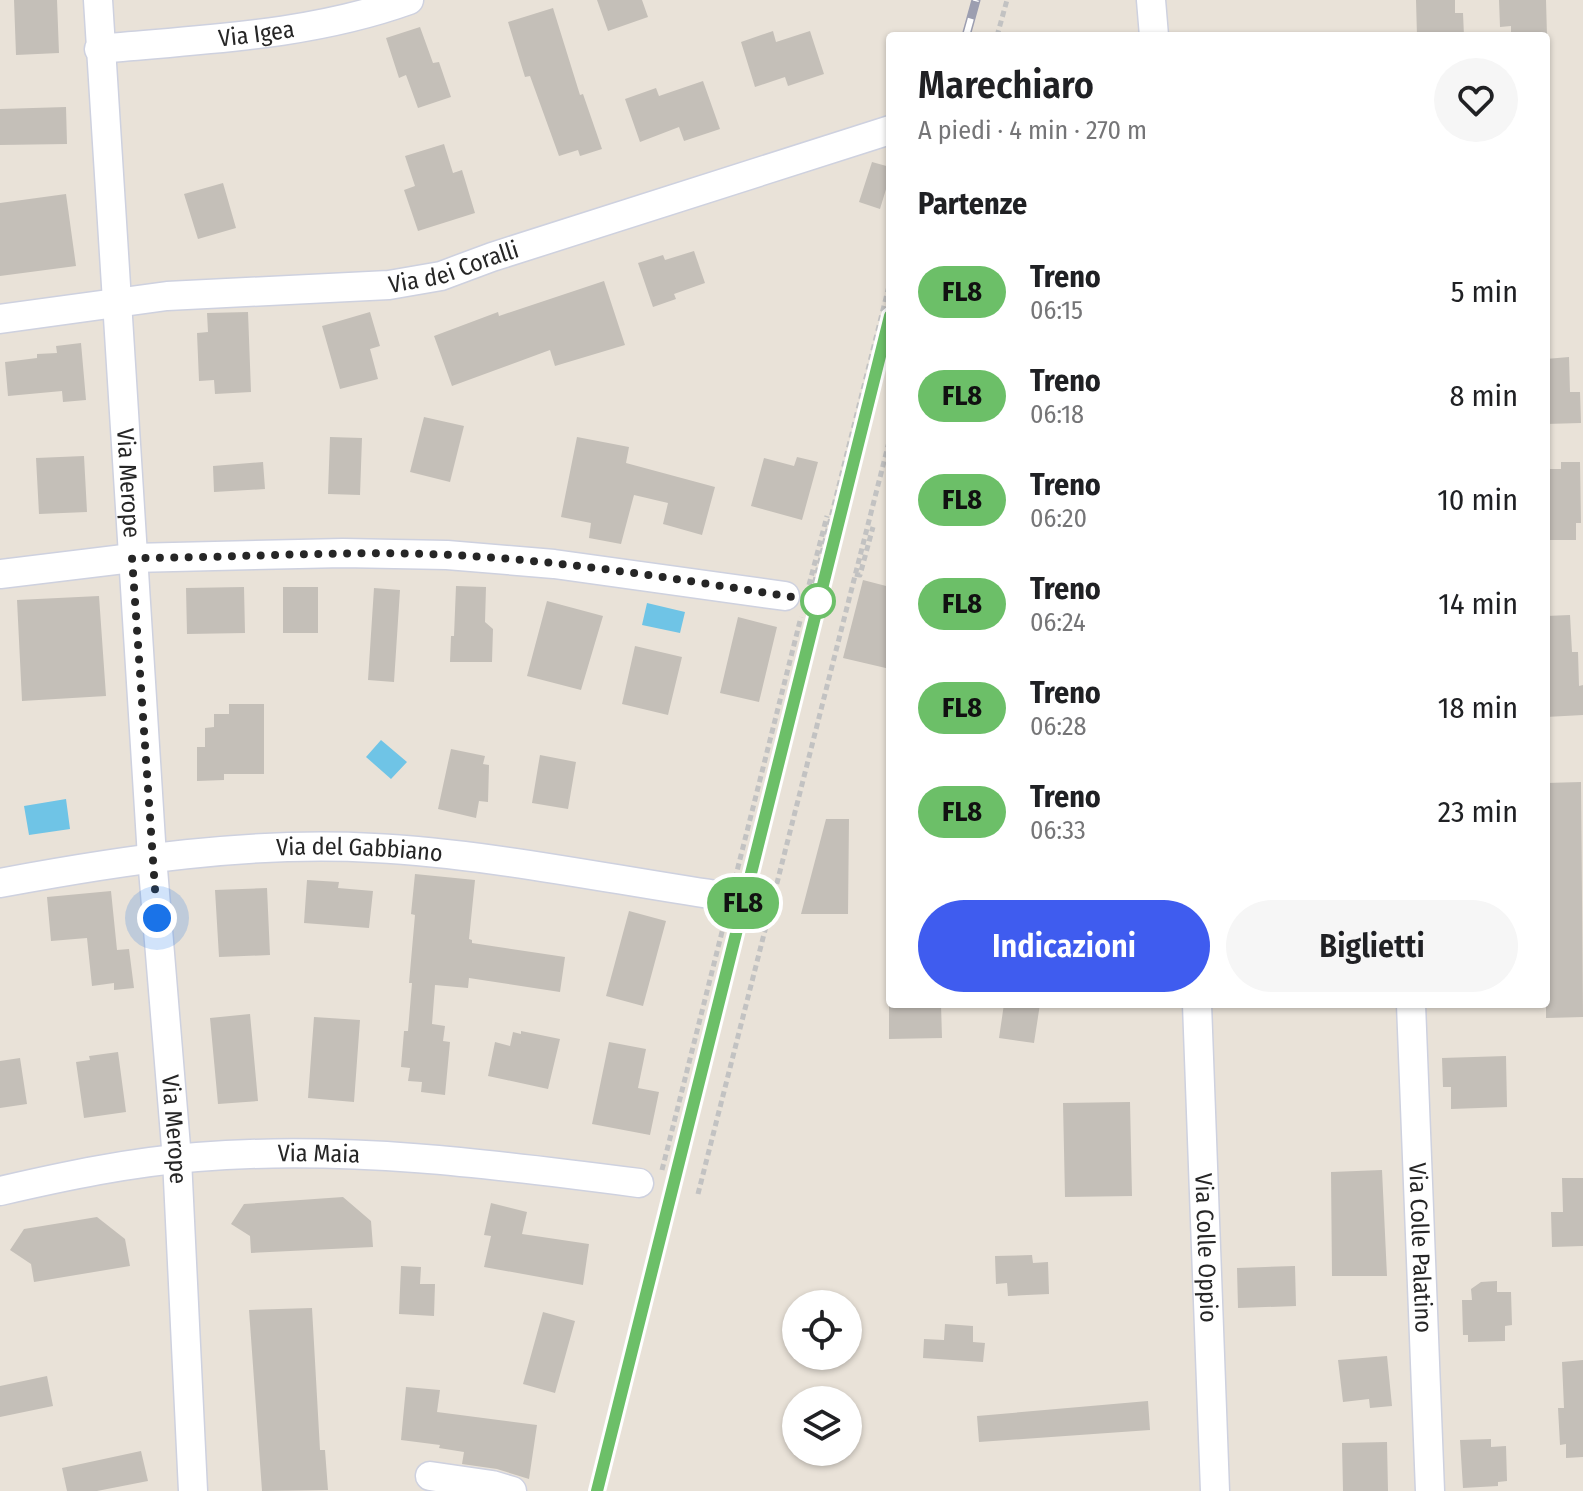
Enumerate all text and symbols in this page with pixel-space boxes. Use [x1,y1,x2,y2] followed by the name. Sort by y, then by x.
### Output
[217,15,296,52] street label: Via Igea
[1434,58,1518,142] button: heart
[918,62,1094,108] text: Marechiaro
[918,115,1147,146] text: A piedi · 4 min · 270 m
[918,186,1027,222] text: Partenze
[387,235,522,299] street label: Via dei Coralli
[1030,259,1101,295] text: Treno
[1451,274,1518,310] text: 5 min
[942,275,982,308] text: FL8
[1030,295,1083,326] text: 06:15
[1030,363,1101,399] text: Treno
[1450,378,1518,414] text: 8 min
[942,379,982,412] text: FL8
[1030,399,1084,430] text: 06:18
[111,427,146,539] street label: Via Merope
[1030,467,1101,503] text: Treno
[1437,482,1518,518] text: 10 min
[942,483,982,516] text: FL8
[1030,503,1087,534] text: 06:20
[1030,571,1101,607] text: Treno
[801,584,835,618] unlabelled marker
[1438,586,1518,622] text: 14 min
[942,587,982,620] text: FL8
[1030,607,1085,638] text: 06:24
[1030,675,1101,711] text: Treno
[1438,690,1518,726] text: 18 min
[942,691,982,724] text: FL8
[1030,711,1086,742] text: 06:28
[1030,779,1101,815] text: Treno
[1438,794,1518,830] text: 23 min
[942,795,982,828] text: FL8
[1030,815,1086,846] text: 06:33
[276,833,444,867] street label: Via del Gabbiano
[697,877,789,929] line badge: FL8
[723,886,763,919] text: FL8
[137,898,177,938] your location
[918,900,1210,992] button: Indicazioni
[1226,900,1518,992] button: Biglietti
[156,1074,192,1185] street label: Via Merope
[278,1139,361,1169] street label: Via Maia
[1403,1162,1438,1333] street label: Via Colle Palatino
[1189,1173,1223,1323] street label: Via Colle Oppio
[782,1290,862,1466] map controls
[782,1290,862,1370] button: locate
[782,1386,862,1466] button: layers

